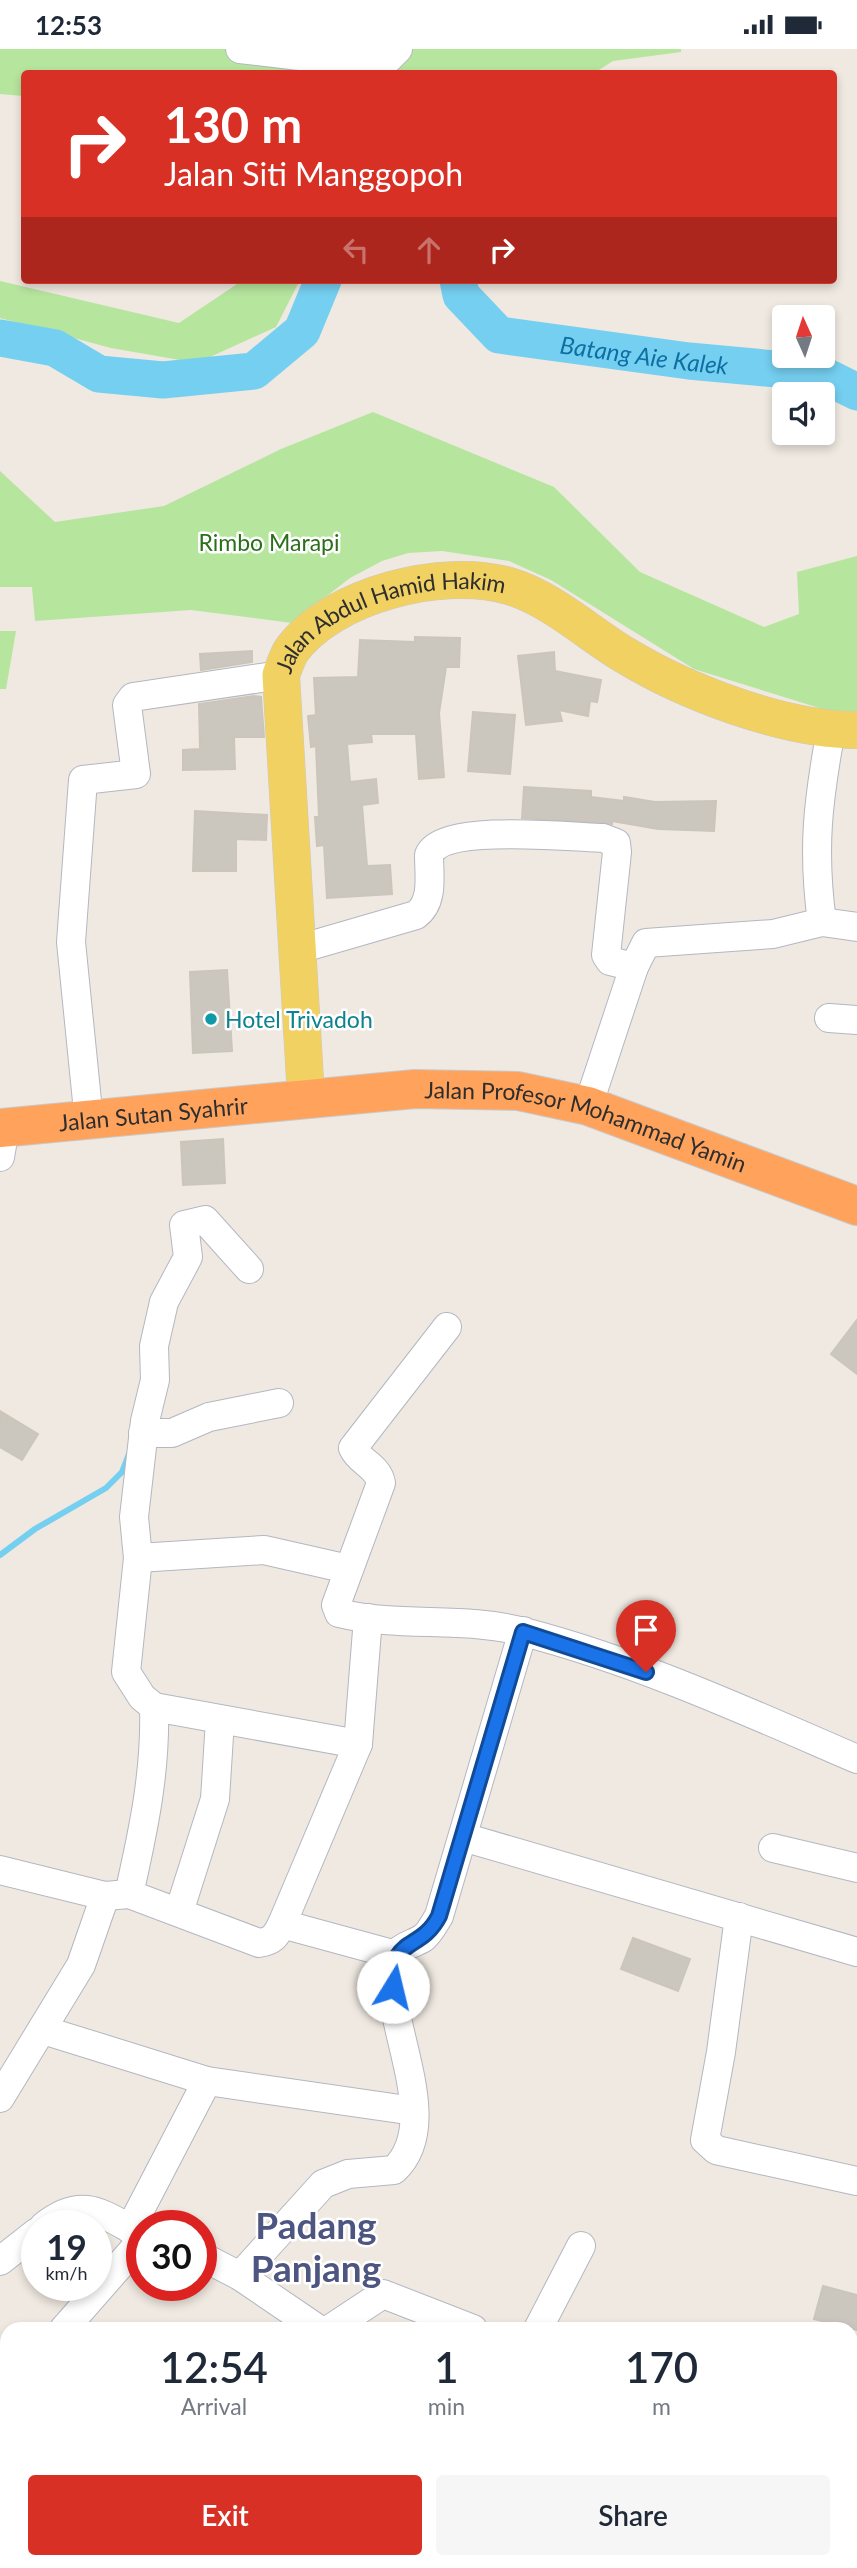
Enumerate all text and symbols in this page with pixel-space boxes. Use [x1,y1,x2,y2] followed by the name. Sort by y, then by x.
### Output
[35,9,102,41] text: 12:53
[164,95,302,153] text: 130 m
[49,98,140,189] icon: right
[164,154,463,193] text: Jalan Siti Manggopoh
[337,231,375,269] icon: left
[410,231,448,269] icon: ahead
[483,231,521,269] icon: right
[772,305,835,367] north arrow
[772,305,835,445] map controls
[558,329,730,379] water label: Batang Aie Kalek
[772,382,835,445] button: sound
[199,528,339,556] park label: Rimbo Marapi
[269,566,508,677] street label: Jalan Abdul Hamid Hakim
[225,1005,373,1033] place label: Hotel Trivadoh
[203,1011,219,1027] marker: Hotel Trivadoh
[424,1075,751,1178] street label: Jalan Profesor Mohammad Yamin
[57,1091,250,1136] street label: Jalan Sutan Syahrir
[616,1600,676,1672] pin
[627,1611,665,1649] icon: arrive
[356,1950,430,2024] position arrow
[251,2202,381,2290] district label: Padang Panjang
[126,2210,217,2301] speed limit sign: 30
[46,2225,87,2267] text: 19
[45,2262,88,2284] text: km/h
[160,2342,268,2392] text: 12:54
[434,2342,459,2392] text: 1
[625,2342,698,2392] text: 170
[181,2392,247,2420] text: Arrival
[428,2392,465,2420] text: min
[652,2392,671,2420] text: m
[28,2475,422,2555] button: Exit
[436,2475,830,2555] button: Share

